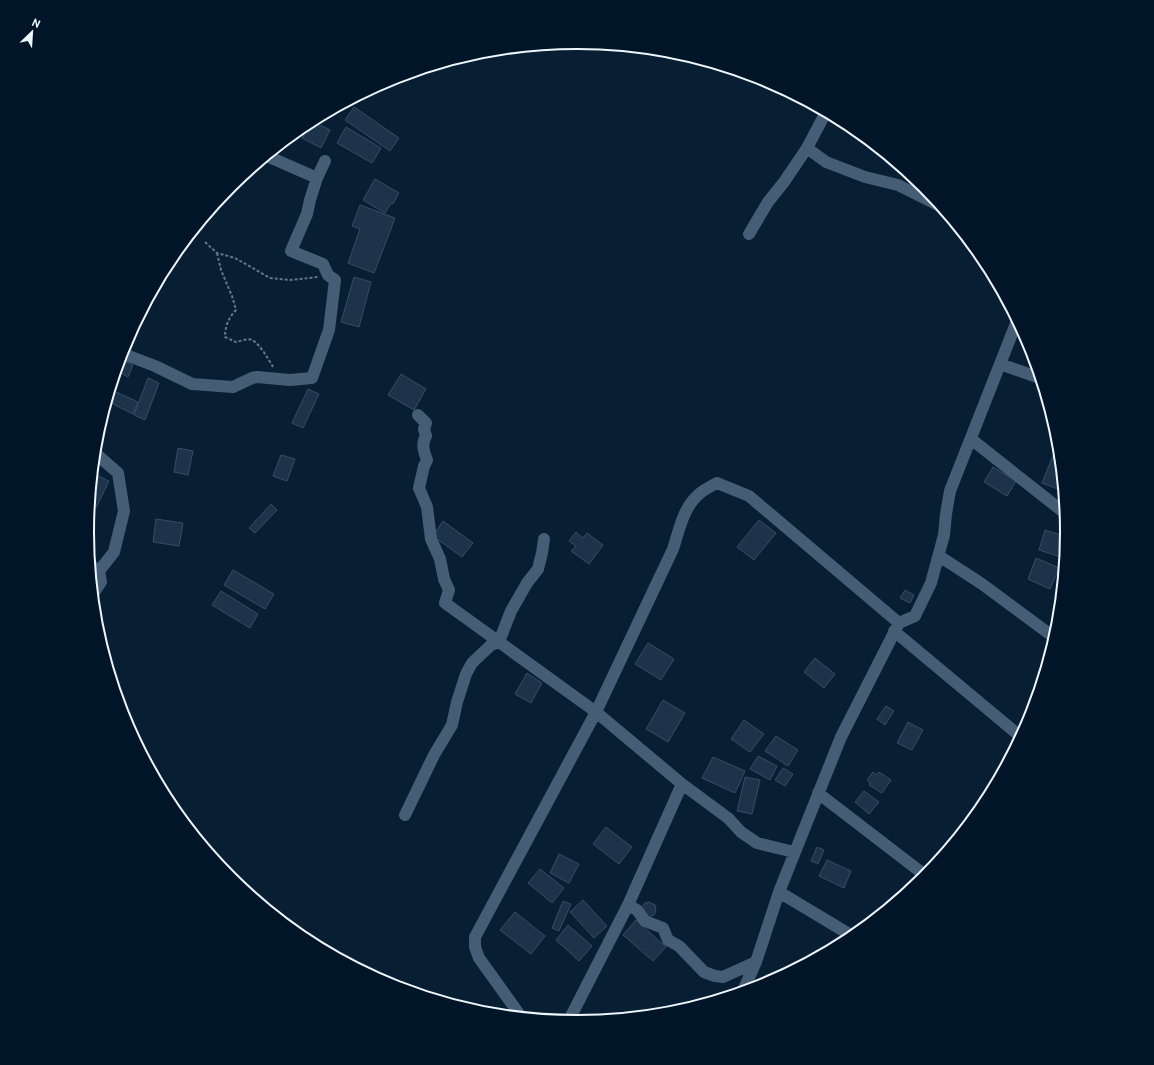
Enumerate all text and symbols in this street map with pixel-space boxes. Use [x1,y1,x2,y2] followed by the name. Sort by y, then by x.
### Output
[12,12,52,52] north arrow
[30,15,43,31] text: N

